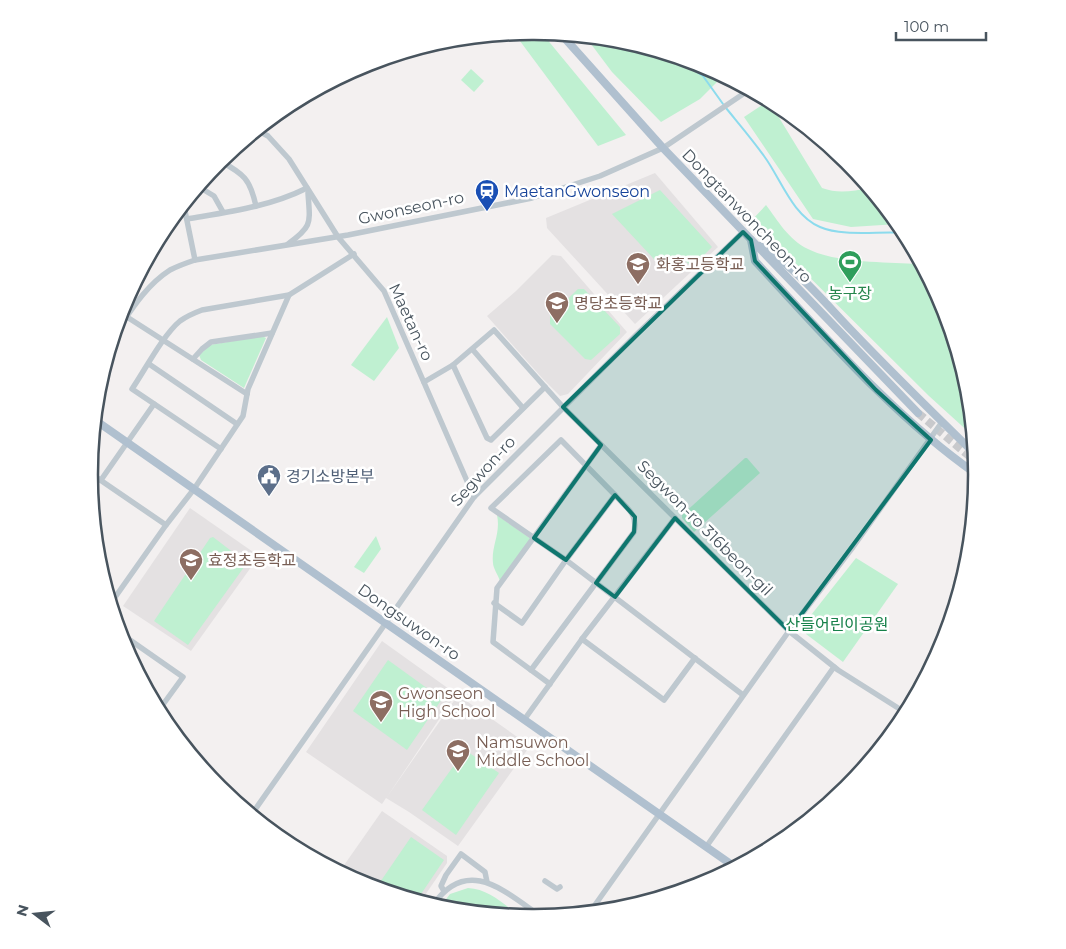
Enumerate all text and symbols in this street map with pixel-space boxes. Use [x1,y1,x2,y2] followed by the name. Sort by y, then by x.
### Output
[896,10,986,42] scale bar
[904,17,949,36] text: 100 m
[678,145,816,287] street label: Dongtanwoncheon-ro
[474,178,500,212] station icon: MaetanGwonseon
[504,182,650,201] place label: MaetanGwonseon
[356,188,466,228] street label: Gwonseon-ro
[837,249,863,283] sports icon: 농구장
[625,251,651,285] school or university icon: 화홍고등학교
[656,255,744,274] place label: 화홍고등학교
[385,280,437,364] street label: Maetan-ro
[828,284,872,303] place label: 농구장
[544,290,570,324] school or university icon: 명당초등학교
[574,294,662,313] place label: 명당초등학교
[447,432,519,510] street label: Segwon-ro
[633,456,777,600] street label: Segwon-ro 316beon-gil
[256,463,282,497] public building icon: 경기소방본부
[286,467,375,486] place label: 경기소방본부
[178,547,204,581] school or university icon: 효정초등학교
[208,551,296,570] place label: 효정초등학교
[354,580,464,664] street label: Dongsuwon-ro
[785,615,889,634] park label: 산들어린이공원
[398,684,495,721] place label: Gwonseon High School
[368,689,394,723] school or university icon: Gwonseon High School
[476,733,589,770] place label: Namsuwon Middle School
[445,738,471,772] school or university icon: Namsuwon Middle School
[10,889,60,939] north arrow
[12,902,33,918] text: N

